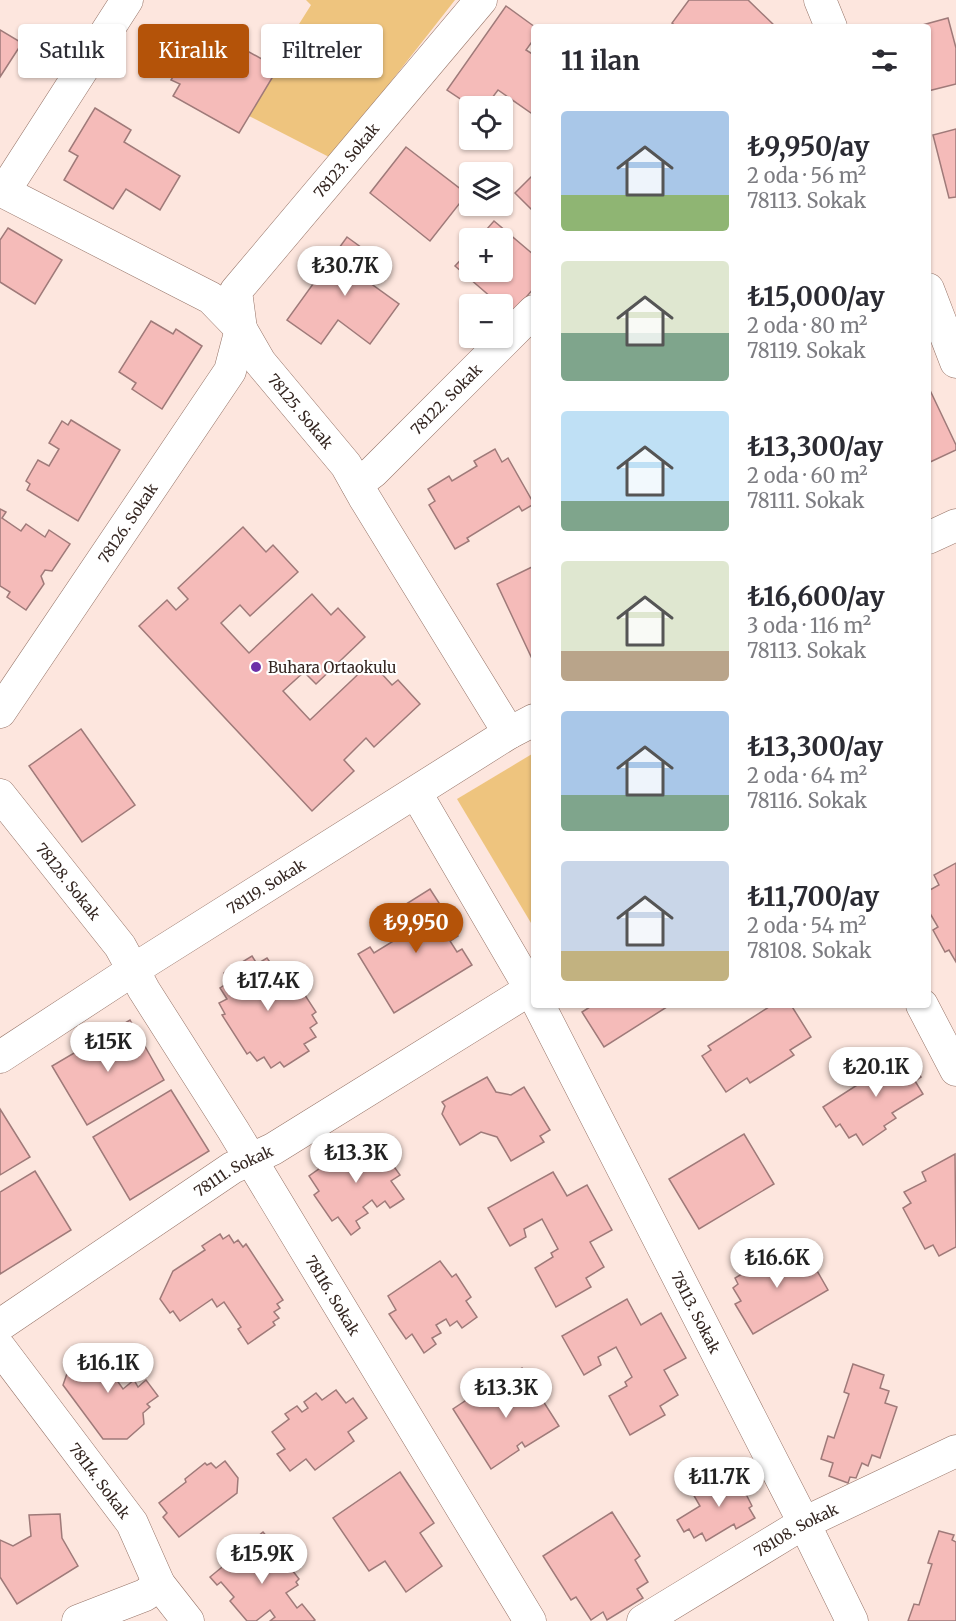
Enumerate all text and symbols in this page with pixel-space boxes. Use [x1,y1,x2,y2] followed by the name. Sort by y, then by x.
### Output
[18,24,126,78] chip: Satılık
[138,24,249,78] chip: Kiralık
[261,24,383,78] chip: Filtreler
[561,44,640,77] text: 11 ilan
[868,44,901,77] icon: filters
[459,96,513,348] map controls
[459,96,513,150] button: locate
[309,119,383,201] street label: 78123. Sokak
[747,130,869,163] text: ₺9,950/ay
[609,135,681,207] icon: home
[459,162,513,216] button: layers
[747,163,866,188] text: 2 oda · 56 m²
[747,188,866,213] text: 78113. Sokak
[459,228,513,282] button: +
[296,246,394,297] pin: ₺30.7K
[311,253,379,278] text: ₺30.7K
[747,280,885,313] text: ₺15,000/ay
[609,285,681,357] icon: home
[459,294,513,348] button: −
[747,313,867,338] text: 2 oda · 80 m²
[747,338,866,363] text: 78119. Sokak
[406,359,486,439] street label: 78122. Sokak
[264,370,338,453] street label: 78125. Sokak
[747,430,883,463] text: ₺13,300/ay
[609,435,681,507] icon: home
[747,463,868,488] text: 2 oda · 60 m²
[94,479,162,567] street label: 78126. Sokak
[747,488,864,513] text: 78111. Sokak
[747,580,885,613] text: ₺16,600/ay
[609,585,681,657] icon: home
[747,613,871,638] text: 3 oda · 116 m²
[747,638,866,663] text: 78113. Sokak
[268,658,397,677] place label: Buhara Ortaokulu
[249,660,263,674] marker: Buhara Ortaokulu
[747,730,883,763] text: ₺13,300/ay
[609,735,681,807] icon: home
[747,763,867,788] text: 2 oda · 64 m²
[747,788,867,813] text: 78116. Sokak
[32,839,105,924] street label: 78128. Sokak
[223,854,309,918] street label: 78119. Sokak
[747,880,879,913] text: ₺11,700/ay
[609,885,681,957] icon: home
[367,903,465,954] pin: ₺9,950
[383,910,449,935] text: ₺9,950
[747,913,866,938] text: 2 oda · 54 m²
[747,938,871,963] text: 78108. Sokak
[219,961,317,1012] pin: ₺17.4K
[236,968,300,993] text: ₺17.4K
[72,1022,144,1073] pin: ₺15K
[84,1029,132,1054] text: ₺15K
[827,1047,925,1098] pin: ₺20.1K
[843,1054,909,1079] text: ₺20.1K
[307,1133,405,1184] pin: ₺13.3K
[324,1140,388,1165] text: ₺13.3K
[190,1141,276,1201] street label: 78111. Sokak
[728,1238,826,1289] pin: ₺16.6K
[744,1245,810,1270] text: ₺16.6K
[301,1252,365,1339] street label: 78116. Sokak
[667,1268,725,1357] street label: 78113. Sokak
[59,1343,157,1394] pin: ₺16.1K
[77,1350,139,1375] text: ₺16.1K
[457,1368,555,1419] pin: ₺13.3K
[474,1375,538,1400] text: ₺13.3K
[65,1439,135,1523] street label: 78114. Sokak
[670,1457,768,1508] pin: ₺11.7K
[688,1464,750,1489] text: ₺11.7K
[750,1499,841,1561] street label: 78108. Sokak
[213,1534,311,1585] pin: ₺15.9K
[230,1541,294,1566] text: ₺15.9K

